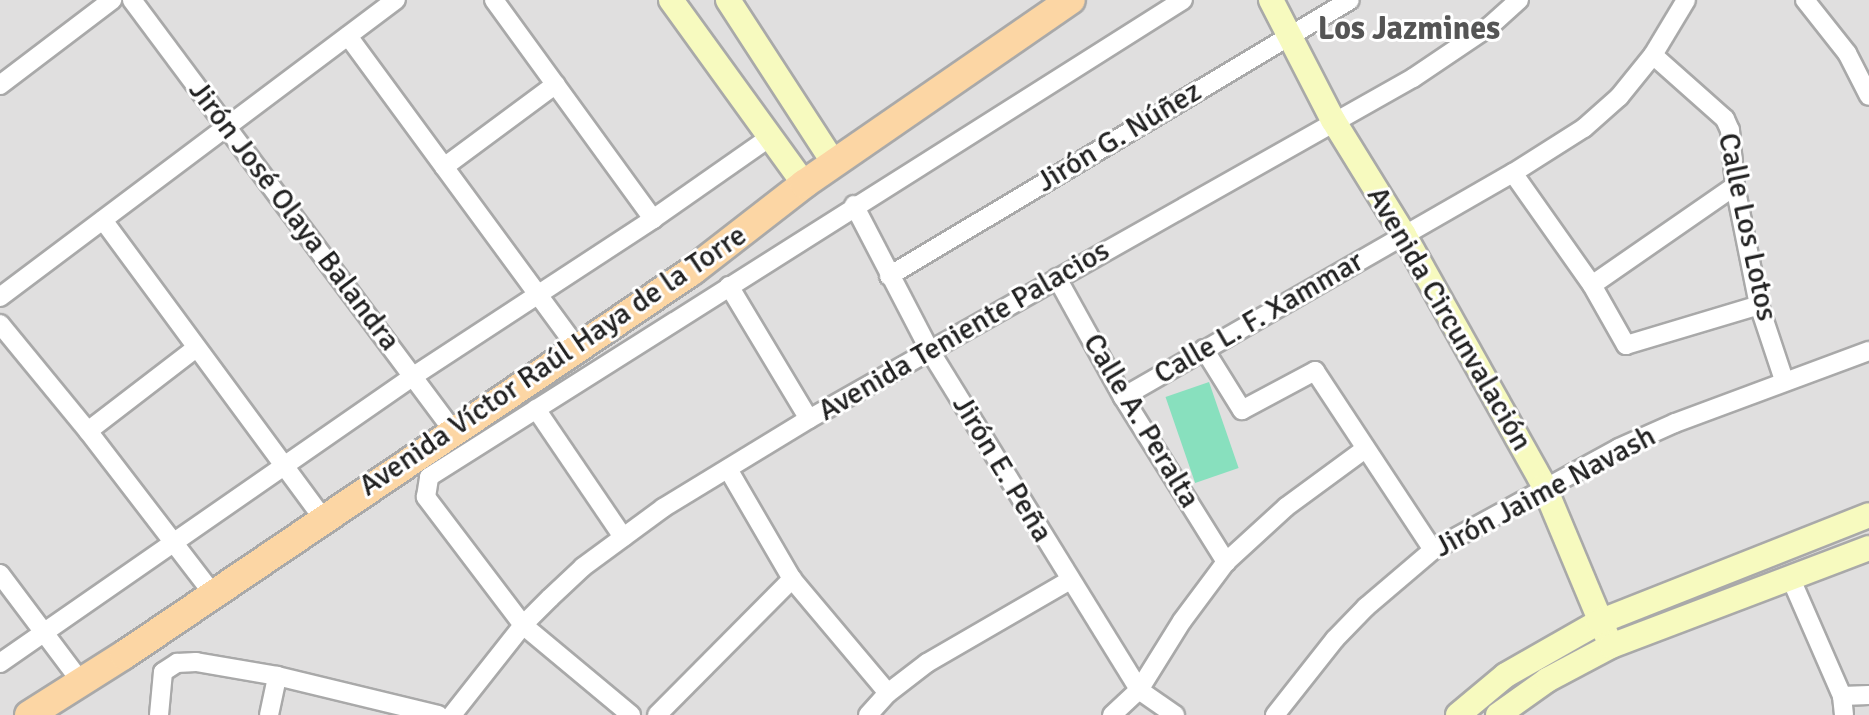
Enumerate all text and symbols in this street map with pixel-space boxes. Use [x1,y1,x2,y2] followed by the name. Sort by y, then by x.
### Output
[1318,10,1500,48] district label: Los Jazmines
[181,74,407,358] street label: Jirón José Olaya Balandra
[1030,74,1208,200] street label: Jirón G. Núñez
[1710,130,1784,324] street label: Calle Los Lotos
[1359,181,1539,457] street label: Avenida Circunvalación
[353,218,753,504] street label: Avenida Víctor Raúl Haya de la Torre
[812,233,1116,429] street label: Avenida Teniente Palacios
[1148,244,1370,392] street label: Calle L. F. Xammar
[1075,327,1207,515] street label: Calle A. Peralta
[944,389,1060,549] street label: Jirón E. Peña
[1428,418,1662,566] street label: Jirón Jaime Navash

